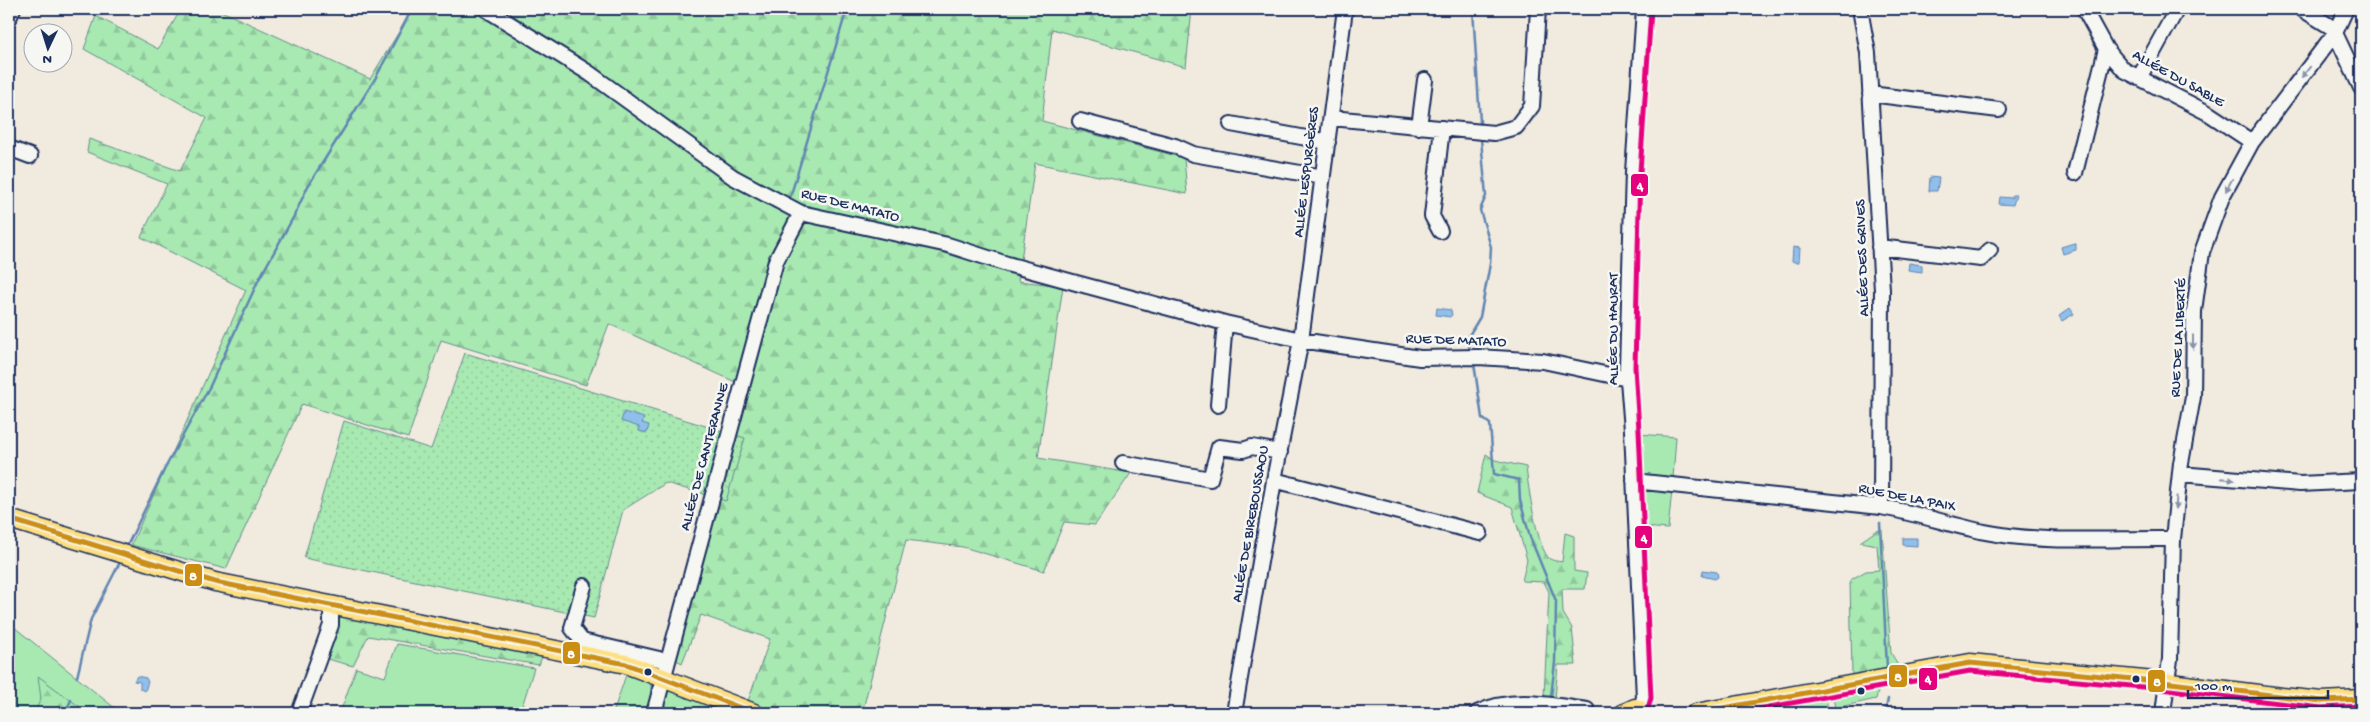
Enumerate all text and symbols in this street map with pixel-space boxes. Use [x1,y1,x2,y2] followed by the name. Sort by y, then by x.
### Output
[22,22,72,72] north arrow
[2129,46,2228,112] street label: ALLÉE DU SABLE
[42,50,52,67] text: N
[2301,65,2311,79] one-way arrow
[1290,106,1324,238] street label: ALLÉE LESPURGÈRES
[1630,173,1649,197] line badge: 4
[1636,179,1644,196] text: 4
[2224,179,2233,192] one-way arrow
[799,185,901,227] street label: RUE DE MATATO
[1852,199,1874,317] street label: ALLÉE DES GRIVES
[1605,271,1623,385] street label: ALLÉE DU HAURAT
[2167,277,2191,398] street label: RUE DE LA LIBERTÉ
[1405,330,1507,352] street label: RUE DE MATATO
[2189,334,2197,350] one-way arrow
[677,380,734,533] street label: ALLÉE DE CANTERANNE
[1228,444,1274,604] street label: ALLÉE DE BIREBOUSSAOU
[2220,475,2236,483] one-way arrow
[1857,480,1958,516] street label: RUE DE LA PAIX
[2172,495,2180,511] one-way arrow
[1634,525,1653,549] line badge: 4
[1640,531,1648,548] text: 4
[184,563,203,587] line badge: 8
[189,569,197,586] text: 8
[562,641,581,665] line badge: 8
[567,647,575,664] text: 8
[1888,664,1908,688] line badge: 8
[643,667,653,677] unlabelled marker
[1918,667,1938,691] line badge: 4
[2188,667,2328,699] scale bar
[2147,669,2166,693] line badge: 8
[1894,670,1902,687] text: 8
[1924,672,1932,689] text: 4
[2131,674,2141,684] unlabelled marker
[2153,675,2161,692] text: 8
[2194,678,2233,696] text: 100 m
[1856,686,1866,696] unlabelled marker

